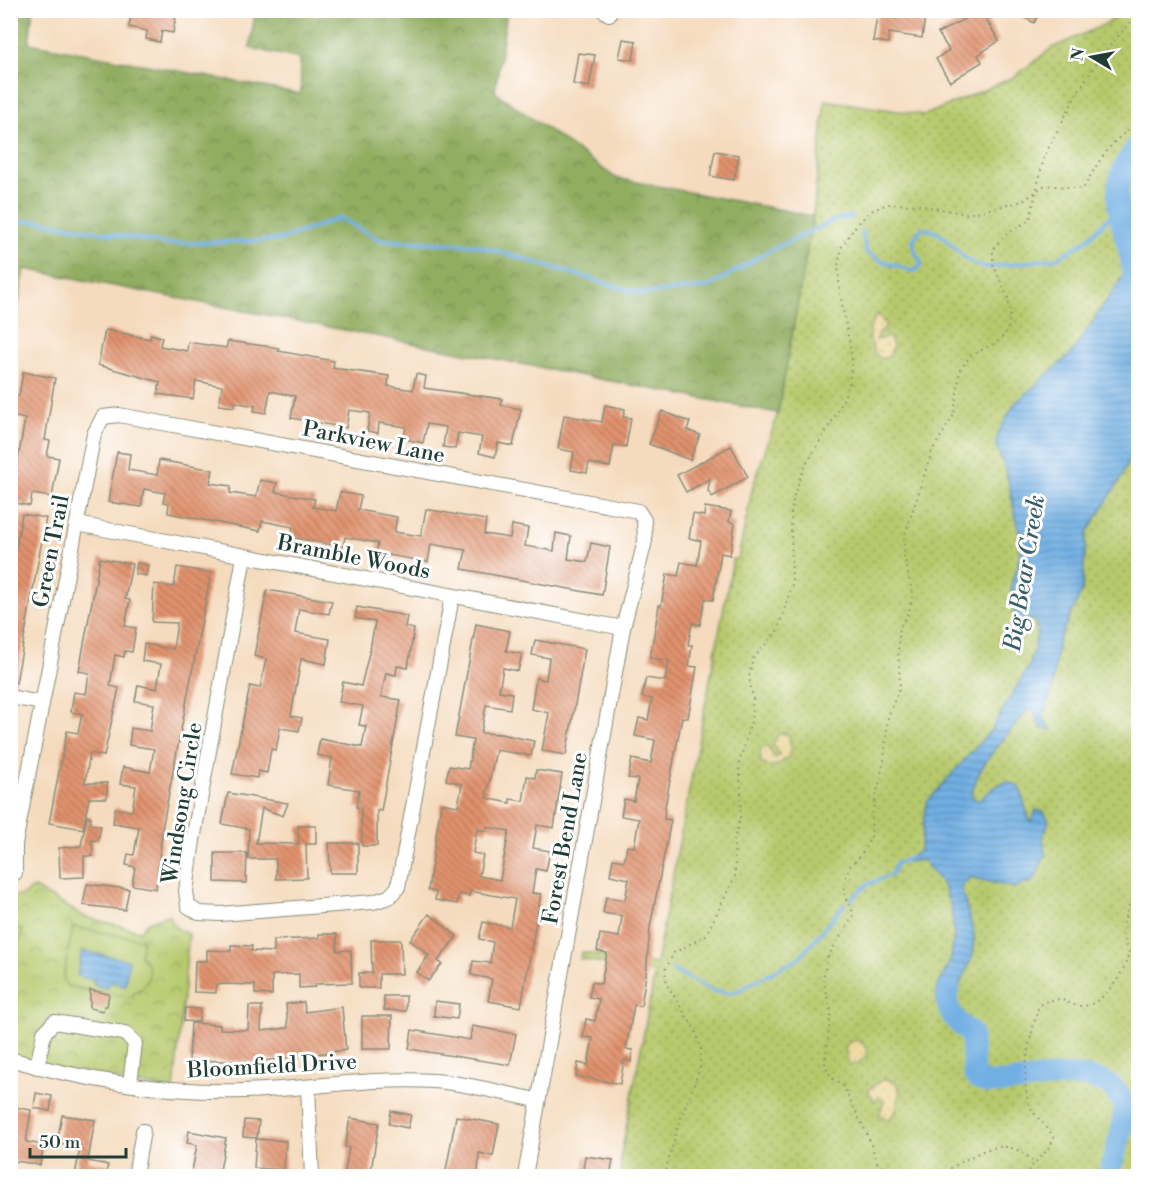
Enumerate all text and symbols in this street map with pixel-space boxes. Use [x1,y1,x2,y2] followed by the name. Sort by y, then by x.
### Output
[1062,27,1122,87] north arrow
[1067,46,1089,63] text: N
[300,415,447,470] street label: Parkview Lane
[27,492,76,610] street label: Green Trail
[998,493,1052,655] water label: Big Bear Creek
[274,529,433,586] street label: Bramble Woods
[156,721,209,887] street label: Windsong Circle
[537,750,594,927] street label: Forest Bend Lane
[185,1049,358,1084] street label: Bloomfield Drive
[30,1121,126,1159] scale bar
[39,1131,81,1154] text: 50 m

